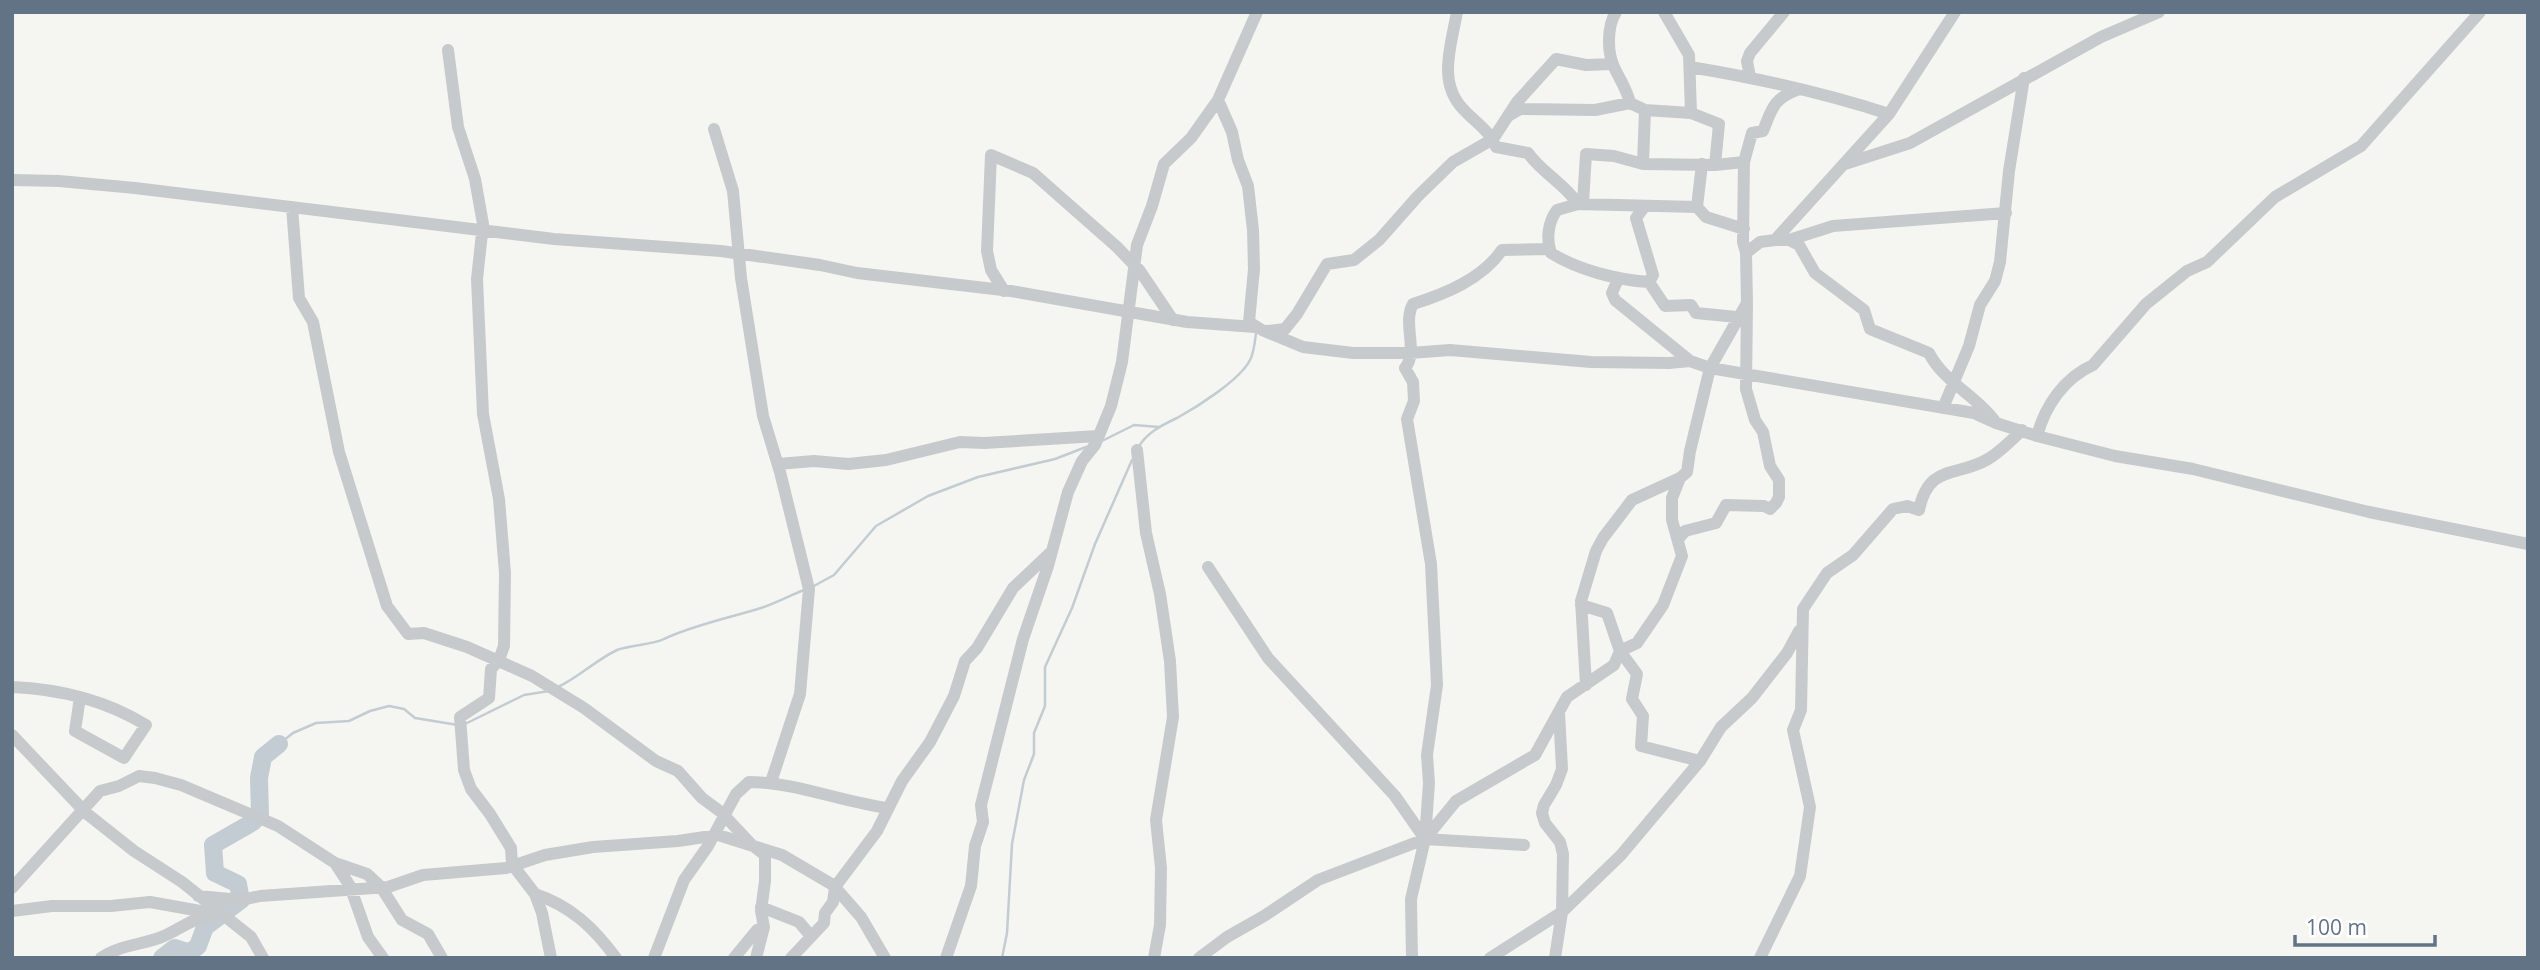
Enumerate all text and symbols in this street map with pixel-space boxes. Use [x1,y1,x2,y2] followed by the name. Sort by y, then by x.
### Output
[2295,904,2435,948] scale bar
[2306,913,2367,941] text: 100 m

